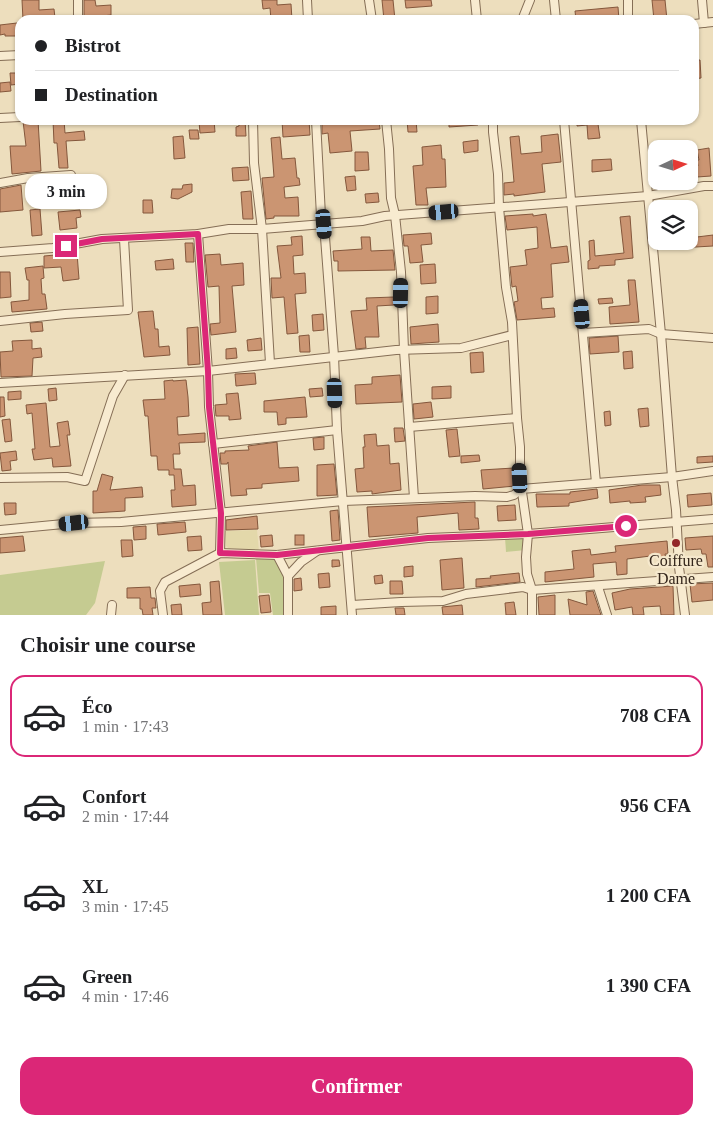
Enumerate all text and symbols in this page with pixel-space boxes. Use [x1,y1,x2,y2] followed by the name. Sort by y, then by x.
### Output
[65,35,121,56] text: Bistrot
[65,84,158,105] text: Destination
[648,140,698,190] north arrow
[648,140,698,250] map controls
[25,174,107,208] callout: 3 min
[47,183,85,200] text: 3 min
[648,200,698,250] button: layers
[428,203,459,221] car
[315,208,332,240] car
[55,235,77,257] route end
[393,278,408,308] car
[573,298,590,330] car
[326,378,343,408] car
[511,463,528,493] car
[58,514,89,532] car
[615,515,637,537] route start
[670,537,682,549] marker: Coiffure Dame
[649,552,703,587] place label: Coiffure Dame
[20,632,196,657] text: Choisir une course
[22,694,67,739] icon: car
[82,696,113,717] text: Éco
[620,705,691,726] text: 708 CFA
[82,718,169,735] text: 1 min · 17:43
[22,784,67,829] icon: car
[82,786,146,807] text: Confort
[620,795,691,816] text: 956 CFA
[82,808,169,825] text: 2 min · 17:44
[22,874,67,919] icon: car
[82,876,108,897] text: XL
[606,885,691,906] text: 1 200 CFA
[82,898,169,915] text: 3 min · 17:45
[22,964,67,1009] icon: car
[82,966,132,987] text: Green
[606,975,691,996] text: 1 390 CFA
[82,988,169,1005] text: 4 min · 17:46
[20,1057,693,1115] button: Confirmer

